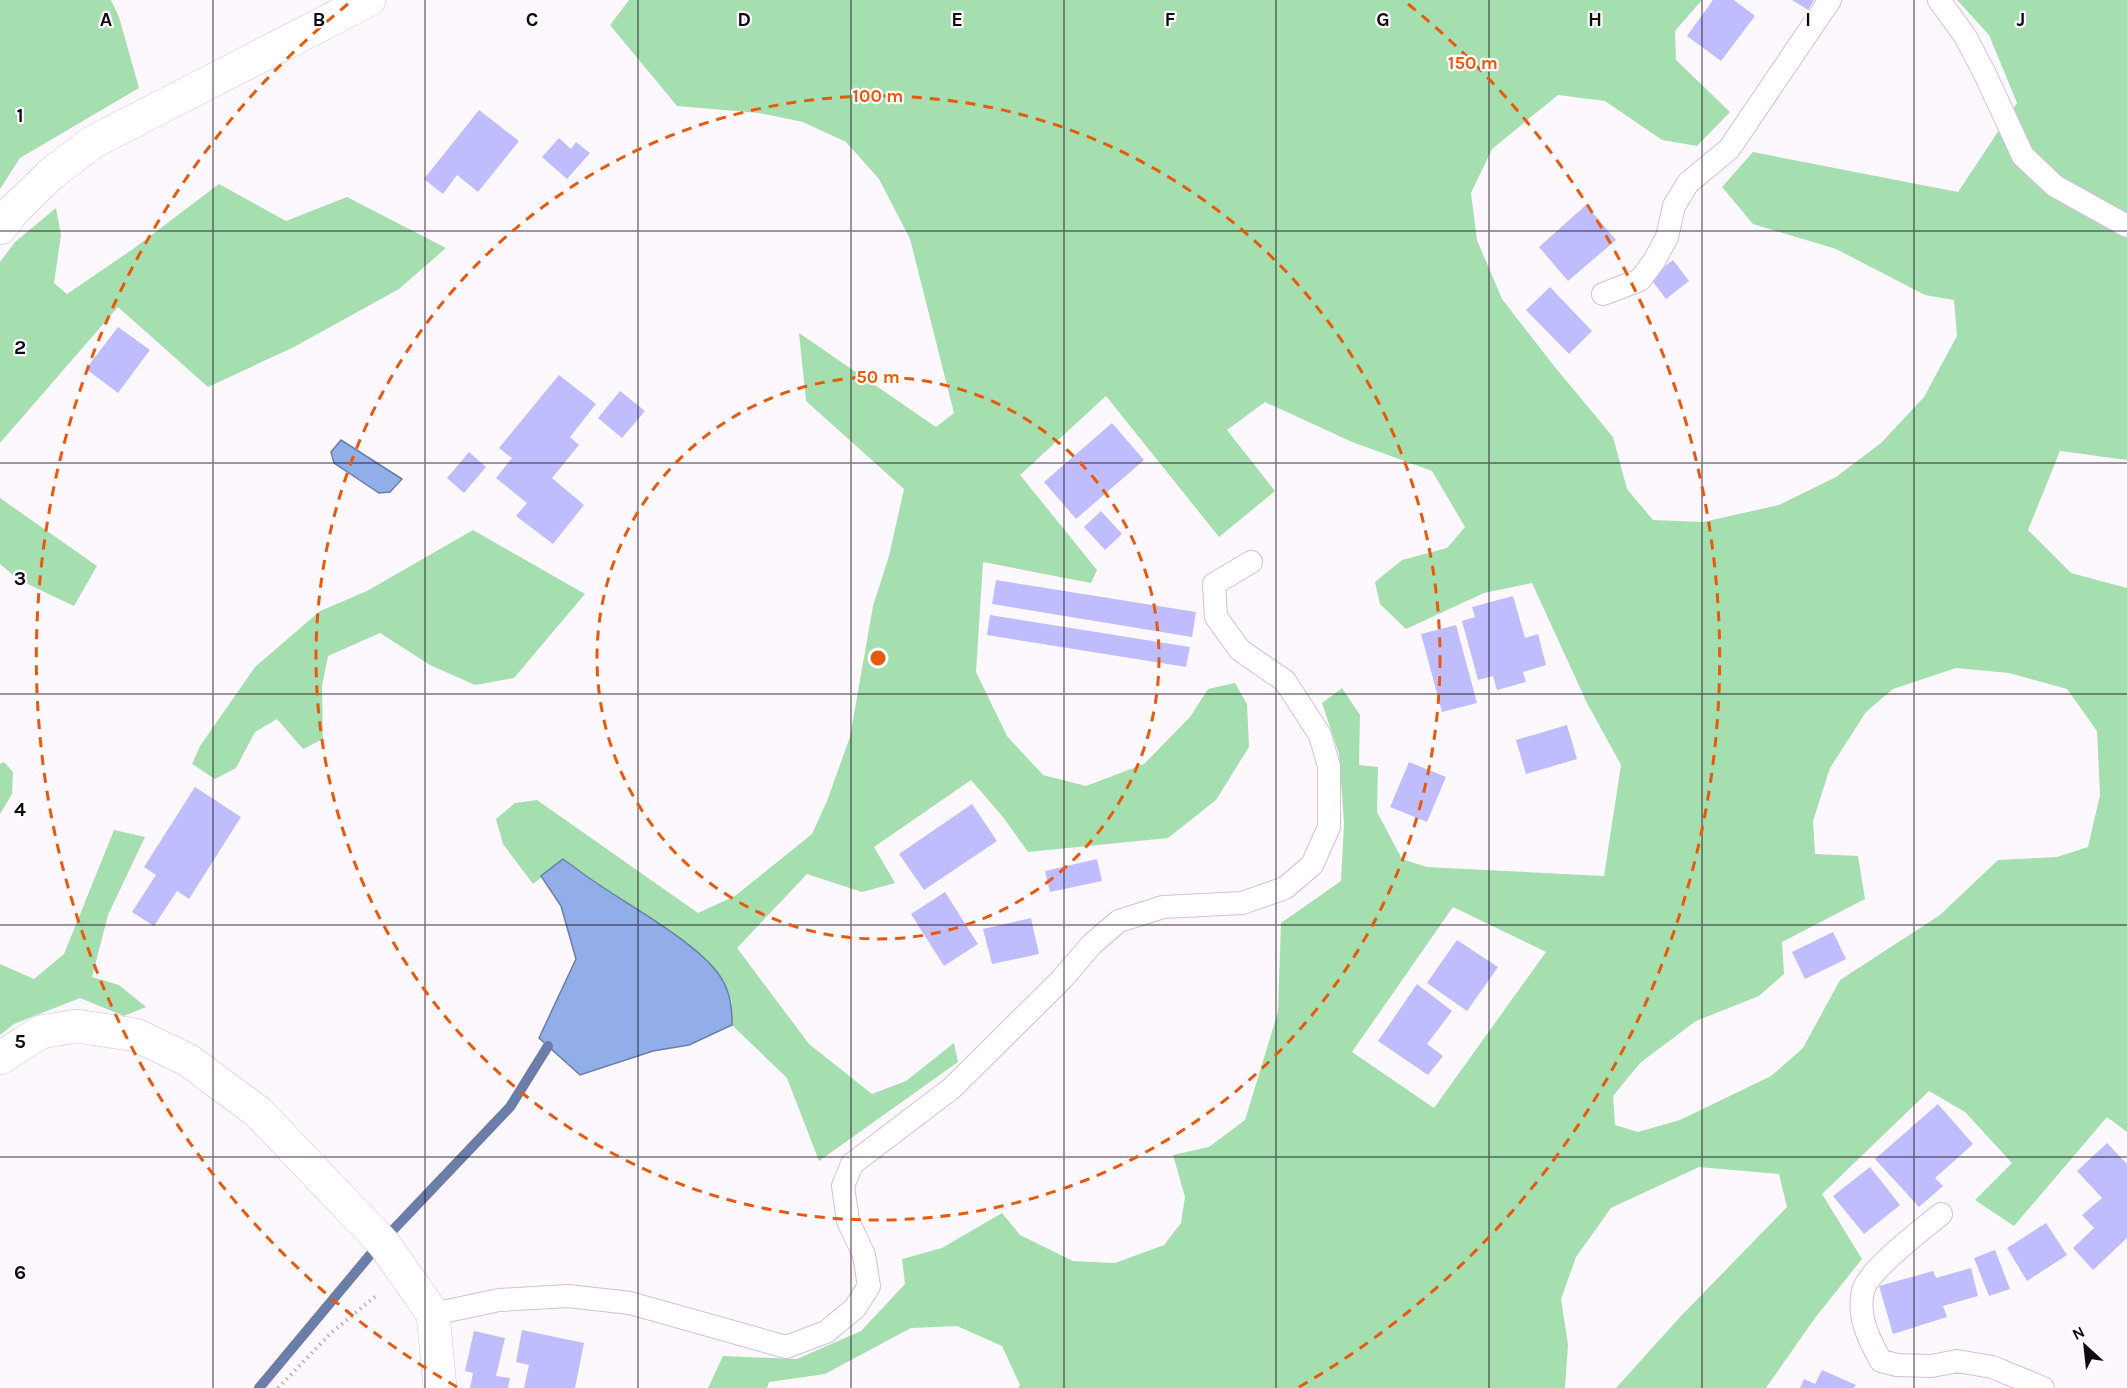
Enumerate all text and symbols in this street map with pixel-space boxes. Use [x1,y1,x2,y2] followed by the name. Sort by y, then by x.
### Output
[100,8,113,31] text: A
[313,8,325,31] text: B
[526,8,538,31] text: C
[737,8,751,31] text: D
[951,8,963,31] text: E
[1165,8,1176,31] text: F
[1376,8,1390,31] text: G
[1588,8,1602,31] text: H
[1805,8,1811,31] text: I
[2017,8,2025,31] text: J
[1448,52,1498,74] text: 150 m
[853,85,903,107] text: 100 m
[16,104,24,127] text: 1
[14,336,26,359] text: 2
[856,366,900,388] text: 50 m
[14,567,26,590] text: 3
[868,648,888,668] centre of rings
[14,798,26,821] text: 4
[14,1030,26,1053] text: 5
[14,1261,26,1284] text: 6
[2055,1316,2115,1376] north arrow
[2069,1322,2088,1344] text: N

